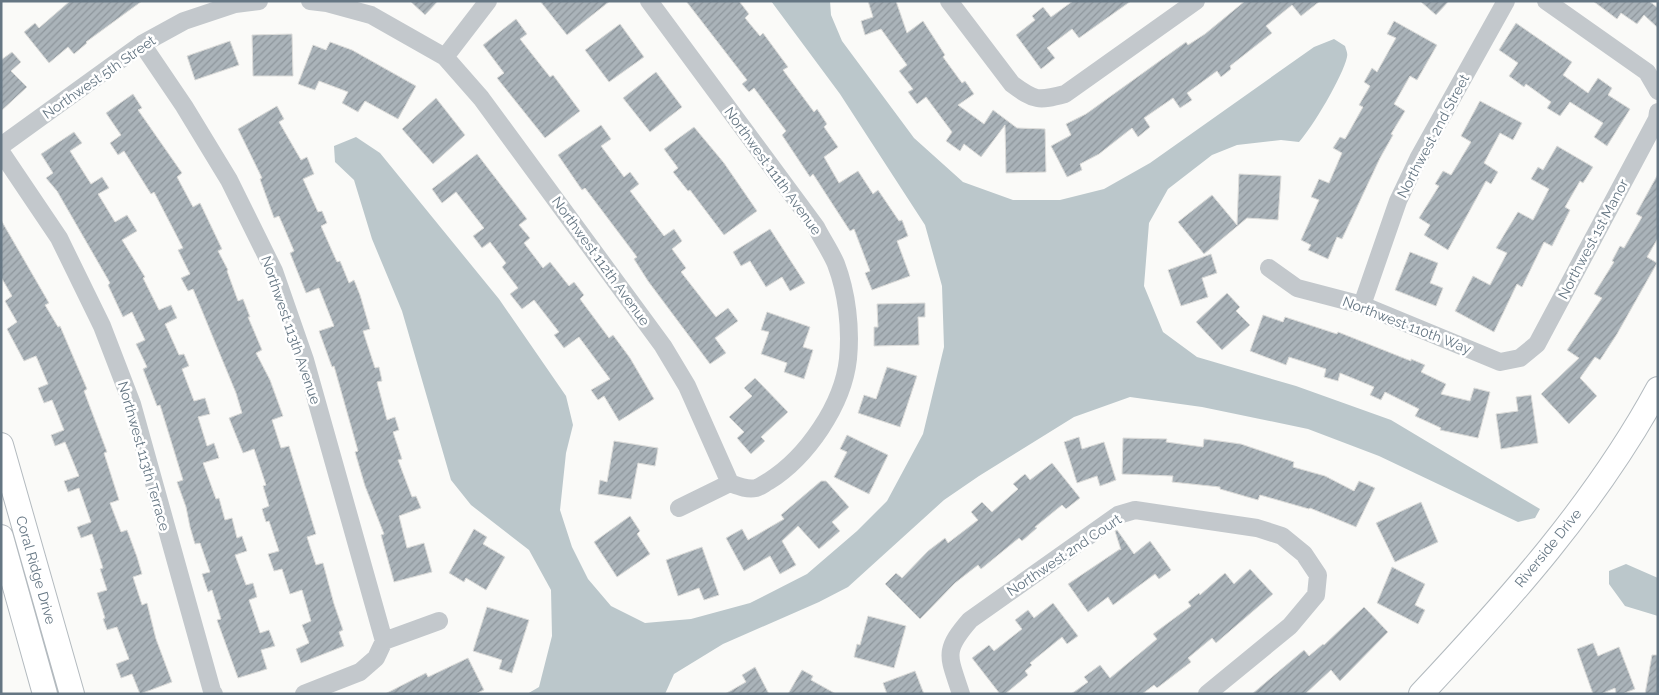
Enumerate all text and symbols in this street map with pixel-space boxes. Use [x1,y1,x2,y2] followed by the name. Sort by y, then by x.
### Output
[40,32,159,122] street label: Northwest 5th Street
[1394,71,1472,200] street label: Northwest 2nd Street
[721,104,825,238] street label: Northwest 111th Avenue
[1555,176,1631,302] street label: Northwest 1st Manor
[549,193,653,329] street label: Northwest 112th Avenue
[258,254,324,406] street label: Northwest 113th Avenue
[1340,293,1474,357] street label: Northwest 110th Way
[115,379,173,533] street label: Northwest 113th Terrace
[1512,506,1584,590] street label: Riverside Drive
[1004,511,1125,599] street label: Northwest 2nd Court
[13,514,59,626] street label: Coral Ridge Drive

